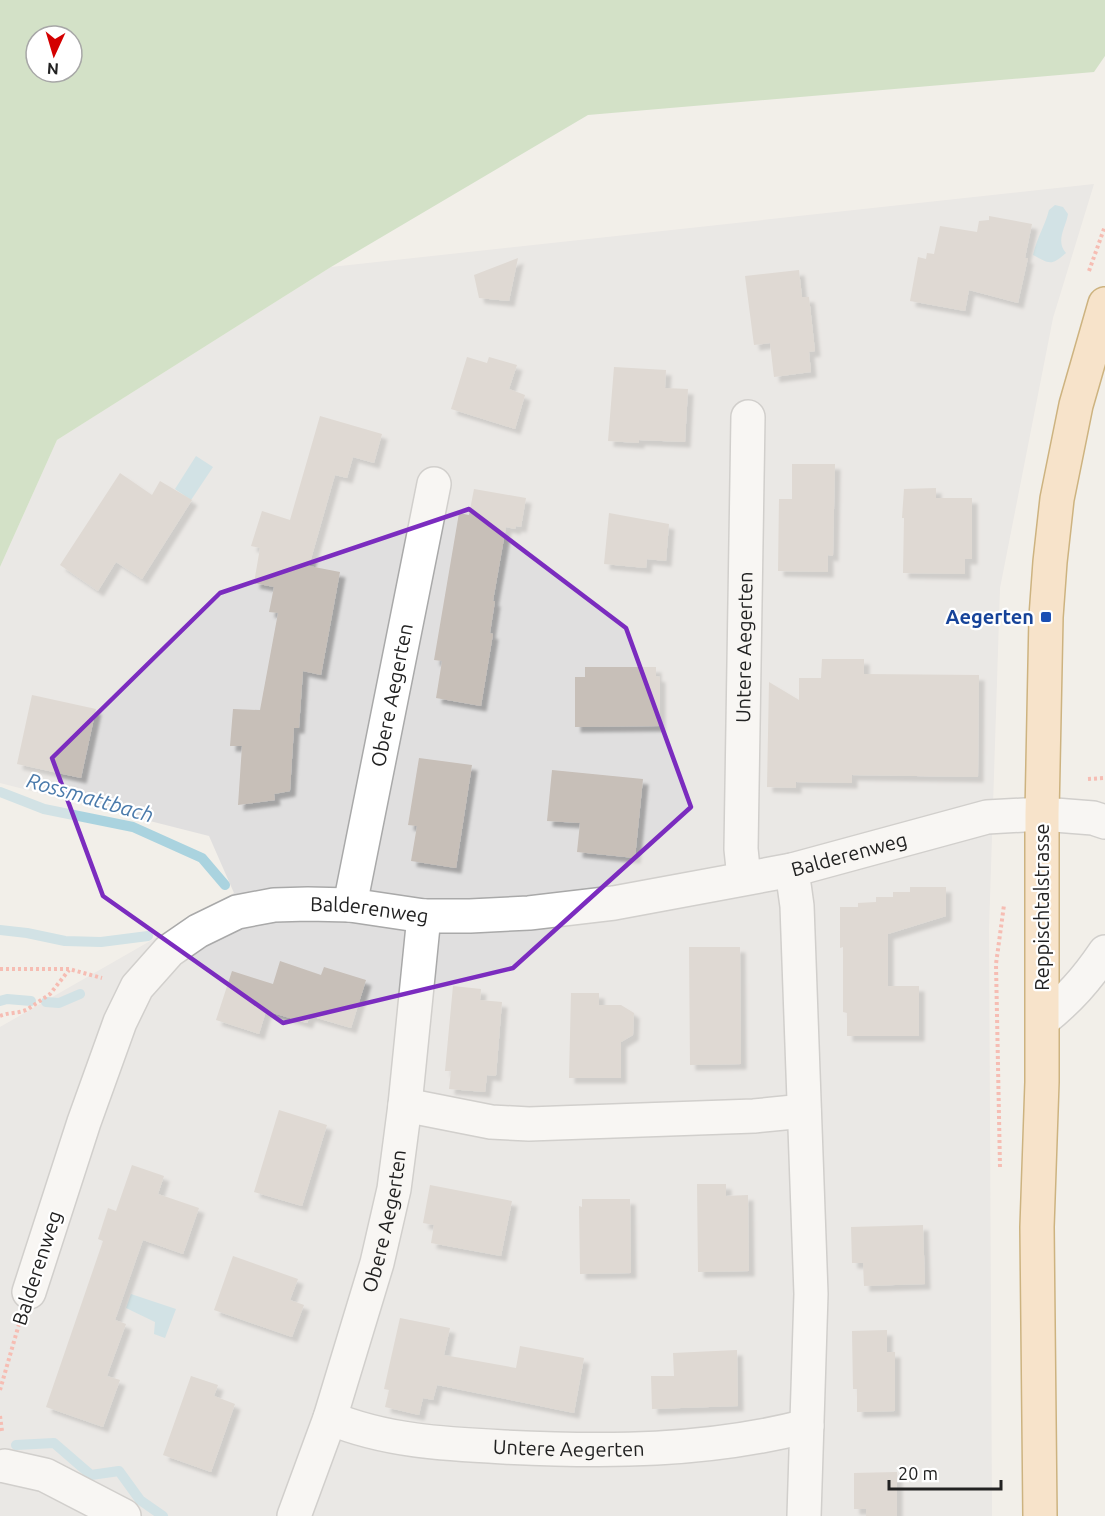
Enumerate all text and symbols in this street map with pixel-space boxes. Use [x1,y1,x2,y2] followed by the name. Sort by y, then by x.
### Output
[24,24,84,84] north arrow
[46,60,60,78] text: N
[731,571,756,723] street label: Untere Aegerten
[946,605,1034,628] place label: Aegerten
[1039,610,1053,624] marker: Aegerten
[366,621,417,769] street label: Obere Aegerten
[24,767,157,827] water label: Rossmattbach
[1030,823,1053,991] street label: Reppischtalstrasse
[789,827,909,881] street label: Balderenweg
[310,892,430,928] street label: Balderenweg
[357,1148,410,1295] street label: Obere Aegerten
[7,1208,66,1328] street label: Balderenweg
[492,1434,645,1461] street label: Untere Aegerten
[889,1453,1002,1491] scale bar
[898,1463,938,1483] text: 20 m

